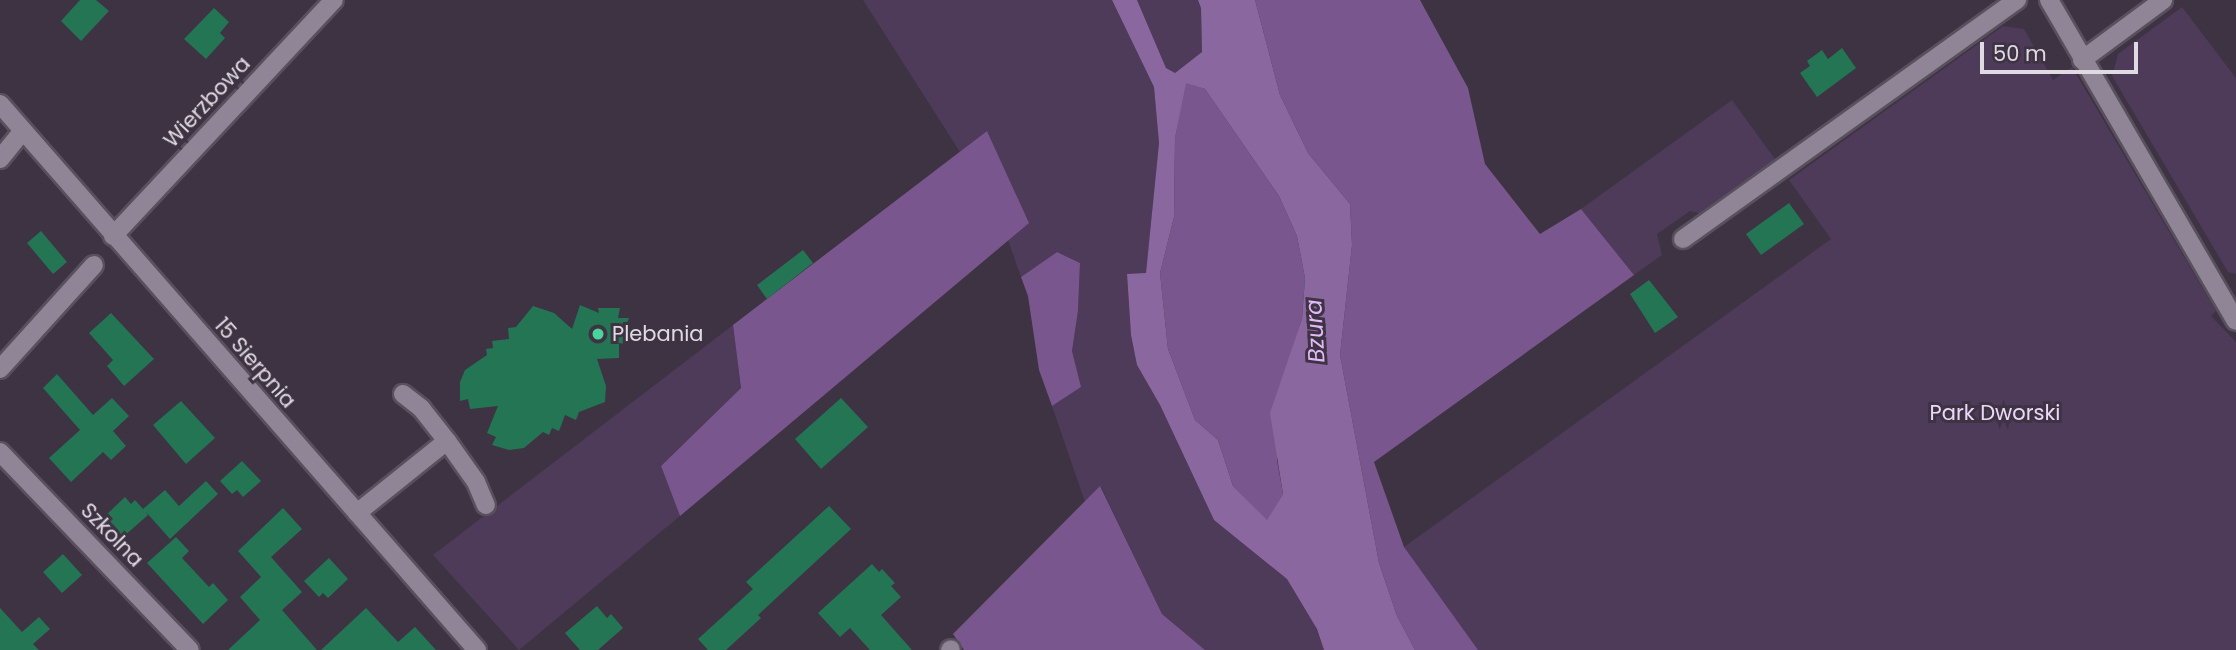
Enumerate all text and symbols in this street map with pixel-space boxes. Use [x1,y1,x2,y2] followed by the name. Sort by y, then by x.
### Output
[1984,28,2142,72] scale bar
[1993,39,2047,68] text: 50 m
[159,51,255,153] street label: Wierzbowa
[1300,299,1330,363] water label: Bzura
[209,313,301,413] street label: 15 Sierpnia
[612,321,704,347] place label: Plebania
[590,326,606,342] marker: Plebania
[1930,400,2060,426] park label: Park Dworski
[76,498,148,572] street label: Szkolna

